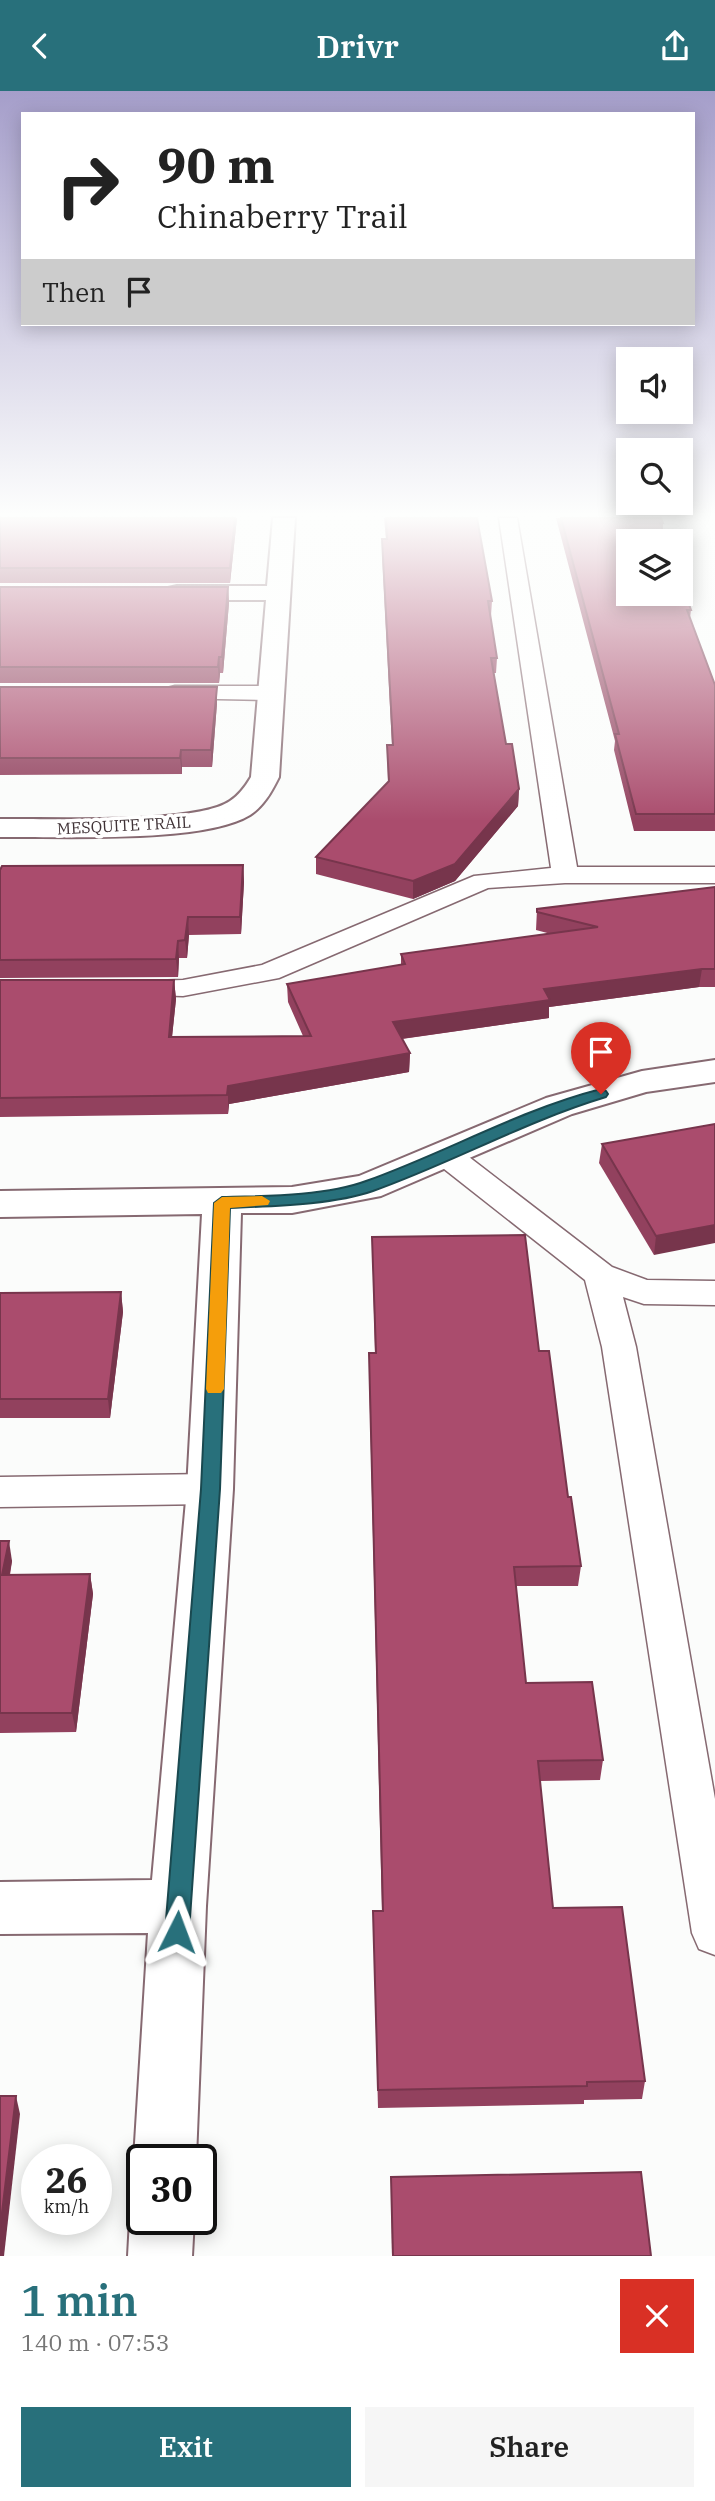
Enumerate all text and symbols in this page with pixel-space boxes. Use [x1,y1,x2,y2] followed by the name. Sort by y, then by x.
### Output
[316,25,399,67] text: Drivr
[21,27,59,65] icon: back
[656,27,694,65] icon: share
[157,133,275,196] text: 90 m
[42,140,133,231] icon: right
[157,195,408,237] text: Chinaberry Trail
[120,273,158,311] icon: arrive
[42,275,106,309] text: Then
[616,347,693,606] map controls
[616,347,693,424] button: sound
[616,438,693,515] button: search
[616,529,693,606] button: layers
[56,812,192,838] street label: MESQUITE TRAIL
[571,1022,631,1094] pin
[582,1033,620,1071] icon: arrive
[140,1895,214,1969] position arrow
[126,2144,217,2235] speed limit sign: 30
[45,2157,88,2203] text: 26
[44,2195,89,2218] text: km/h
[21,2273,138,2328] text: 1 min
[620,2279,694,2353] button: close
[21,2327,170,2357] text: 140 m · 07:53
[21,2407,351,2487] button: Exit
[365,2407,694,2487] button: Share

